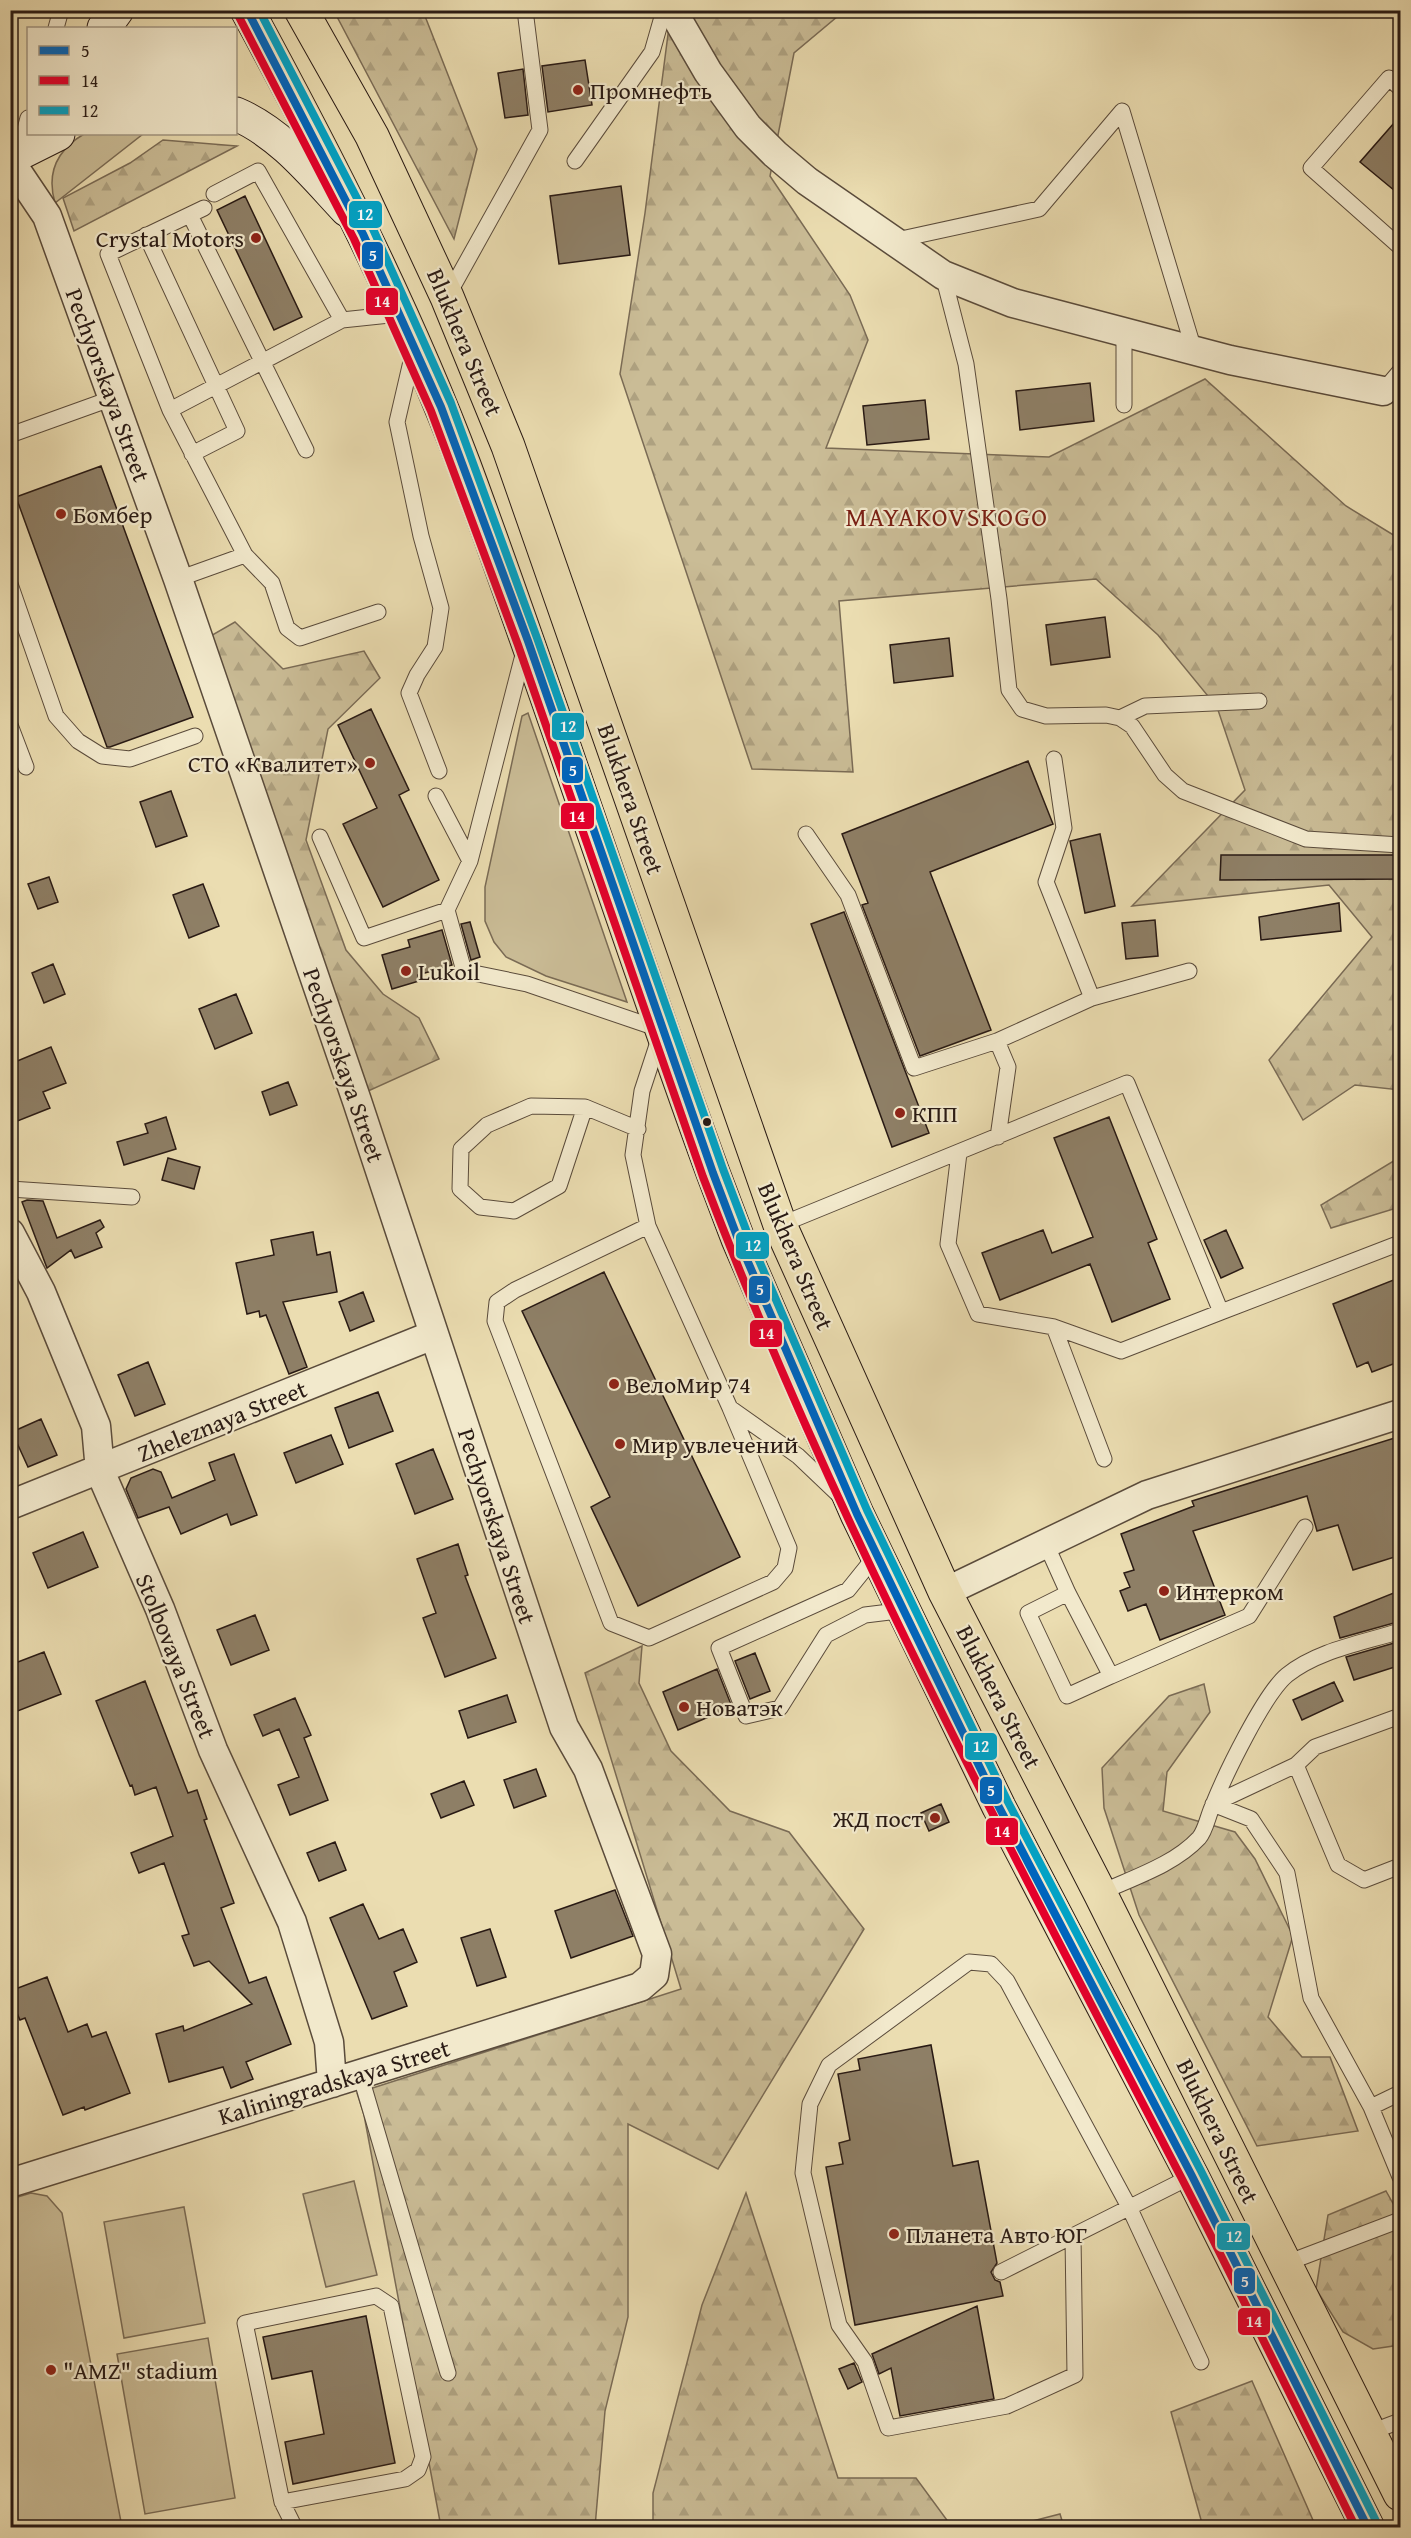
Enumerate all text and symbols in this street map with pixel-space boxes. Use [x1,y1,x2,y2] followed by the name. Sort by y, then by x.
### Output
[27,27,237,135] legend
[81,37,90,64] text: 5
[81,67,98,94] text: 14
[590,73,712,108] place label: Промнефть
[571,83,585,97] marker: Промнефть
[81,97,98,124] text: 12
[348,200,383,229] line badge: 12
[357,202,373,226] text: 12
[96,221,244,256] place label: Crystal Motors
[249,231,263,245] marker: Crystal Motors
[361,241,384,270] line badge: 5
[369,243,377,267] text: 5
[418,263,512,422] street label: Blukhera Street
[57,283,159,487] street label: Pechyorskaya Street
[365,287,399,316] line badge: 14
[374,289,390,313] text: 14
[73,497,153,532] place label: Бомбер
[845,497,1049,536] district label: MAYAKOVSKOGO
[54,507,68,521] marker: Бомбер
[551,712,585,741] line badge: 12
[560,714,576,738] text: 12
[589,719,673,880] street label: Blukhera Street
[188,746,358,781] place label: СТО «Квалитет»
[363,756,377,770] marker: СТО «Квалитет»
[561,756,584,784] line badge: 5
[569,758,577,782] text: 5
[560,802,595,830] line badge: 14
[569,804,585,828] text: 14
[418,954,480,989] place label: Lukoil
[294,963,394,1167] street label: Pechyorskaya Street
[399,964,413,978] marker: Lukoil
[912,1096,958,1131] place label: КПП
[893,1106,907,1120] marker: КПП
[701,1116,713,1128] unlabelled marker
[749,1177,843,1336] street label: Blukhera Street
[735,1231,770,1260] line badge: 12
[745,1233,761,1257] text: 12
[748,1275,771,1304] line badge: 5
[756,1277,764,1301] text: 5
[749,1319,783,1348] line badge: 14
[758,1321,774,1345] text: 14
[626,1367,751,1402] place label: ВелоМир 74
[132,1371,312,1471] street label: Zheleznaya Street
[607,1377,621,1391] marker: ВелоМир 74
[449,1424,545,1629] street label: Pechyorskaya Street
[632,1427,798,1462] place label: Мир увлечений
[613,1437,627,1451] marker: Мир увлечений
[127,1568,225,1744] street label: Stolbovaya Street
[1176,1574,1284,1609] place label: Интерком
[1157,1584,1171,1598] marker: Интерком
[948,1619,1051,1775] street label: Blukhera Street
[696,1690,783,1725] place label: Новатэк
[677,1700,691,1714] marker: Новатэк
[964,1732,998,1761] line badge: 12
[973,1734,989,1758] text: 12
[979,1776,1003,1805] line badge: 5
[987,1778,995,1802] text: 5
[832,1801,923,1836] place label: ЖД пост
[928,1811,942,1825] marker: ЖД пост
[985,1817,1019,1846] line badge: 14
[994,1819,1010,1843] text: 14
[214,2030,455,2134] street label: Kaliningradskaya Street
[1168,2053,1268,2210] street label: Blukhera Street
[906,2217,1087,2252] place label: Планета Авто ЮГ
[1216,2222,1251,2251] line badge: 12
[1226,2224,1242,2248] text: 12
[887,2227,901,2241] marker: Планета Авто ЮГ
[1233,2267,1256,2295] line badge: 5
[1241,2269,1249,2293] text: 5
[1237,2307,1271,2336] line badge: 14
[1246,2309,1262,2333] text: 14
[63,2353,218,2388] place label: "AMZ" stadium
[44,2363,58,2377] marker: "AMZ" stadium

